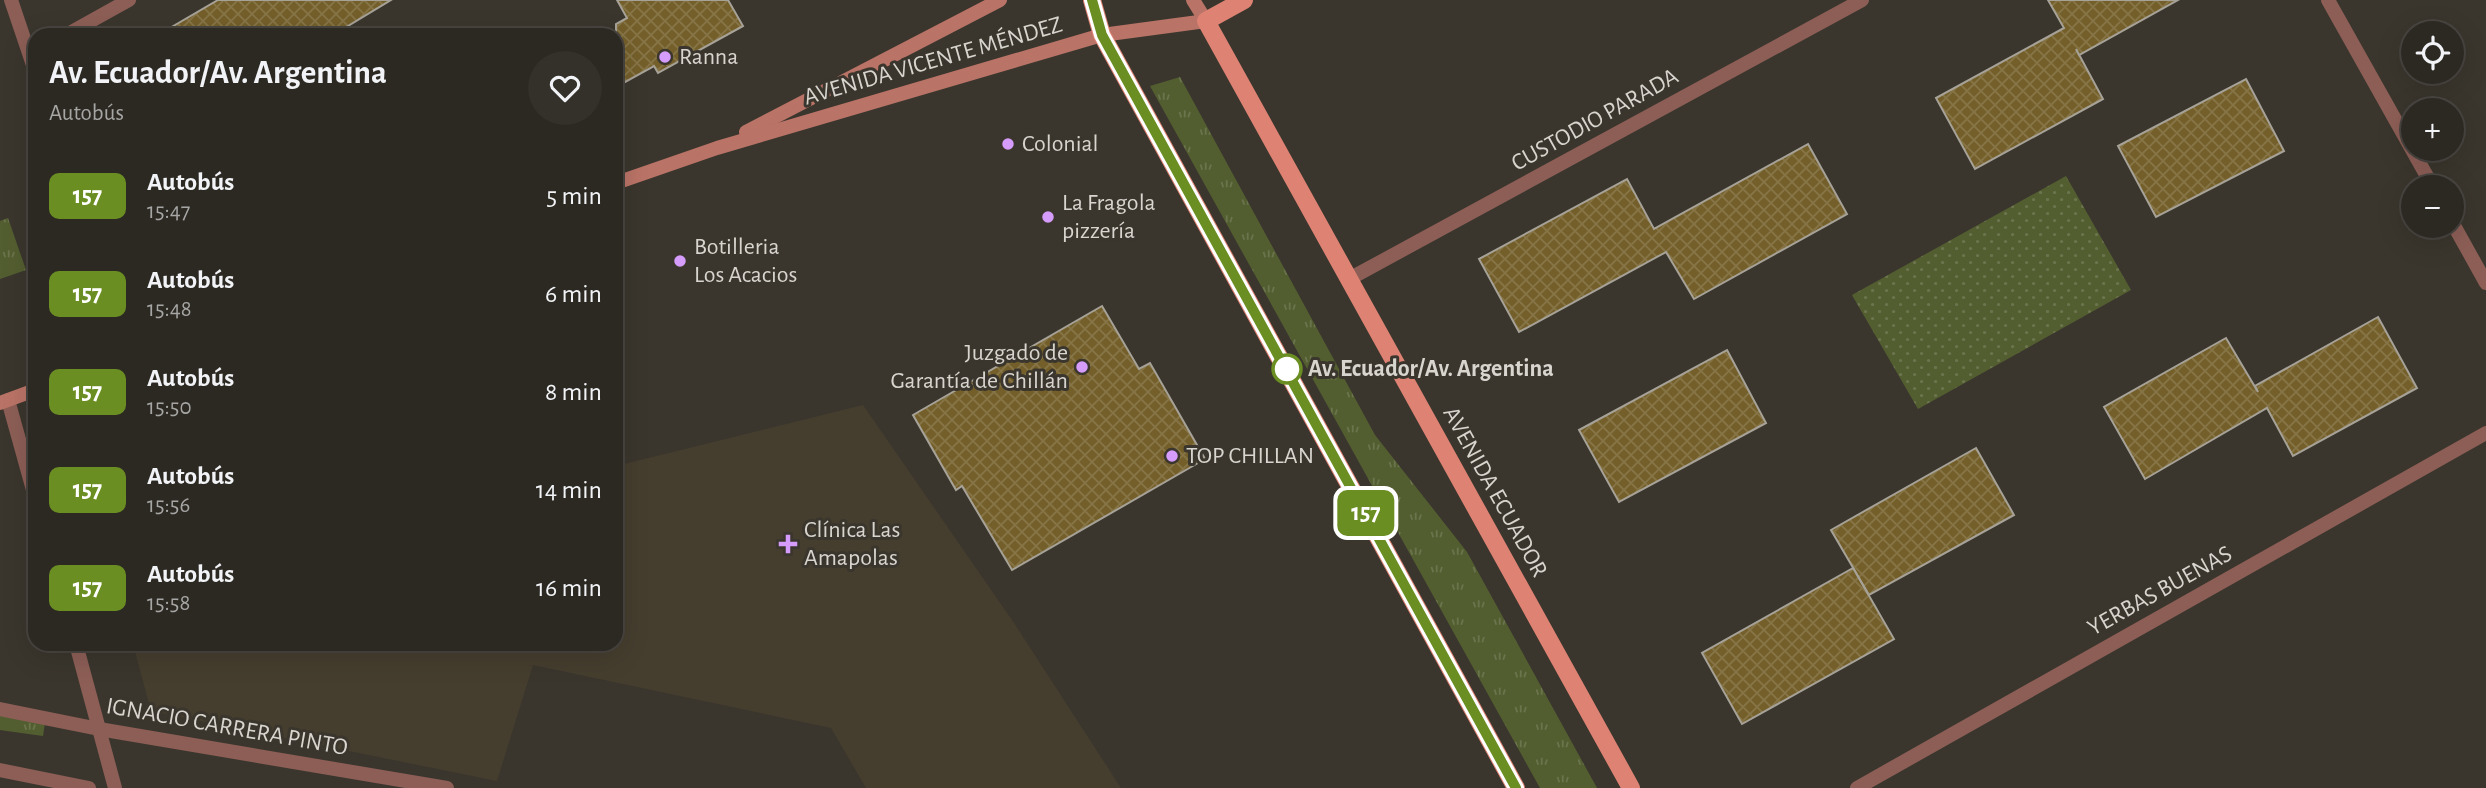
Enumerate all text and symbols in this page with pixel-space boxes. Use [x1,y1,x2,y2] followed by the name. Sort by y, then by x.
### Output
[800,11,1065,109] street label: AVENIDA VICENTE MÉNDEZ
[2401,21,2464,238] map controls
[2401,21,2464,84] button: locate
[679,45,738,69] place label: Ranna
[657,49,673,65] marker: Ranna
[528,51,602,125] button: heart
[49,57,387,90] text: Av. Ecuador/Av. Argentina
[1508,64,1683,176] street label: CUSTODIO PARADA
[2401,98,2464,161] button: +
[49,102,124,125] text: Autobús
[1022,132,1098,156] place label: Colonial
[1000,136,1016,152] marker: Colonial
[147,169,234,195] text: Autobús
[2401,175,2464,238] button: −
[546,183,602,209] text: 5 min
[73,184,102,208] text: 157
[1062,191,1156,243] place label: La Fragola pizzería
[147,200,190,223] text: 15:47
[1040,209,1056,225] marker: La Fragola pizzería
[694,235,798,287] place label: Botilleria Los Acacios
[672,253,688,269] marker: Botilleria Los Acacios
[147,267,234,293] text: Autobús
[545,281,602,307] text: 6 min
[73,282,102,306] text: 157
[147,298,192,321] text: 15:48
[890,341,1068,393] place label: Juzgado de Garantía de Chillán
[1272,354,1302,384] marker: Av. Ecuador/Av. Argentina
[1308,357,1554,381] place label: Av. Ecuador/Av. Argentina
[1074,359,1090,375] marker: Juzgado de Garantía de Chillán
[147,365,234,391] text: Autobús
[545,379,602,405] text: 8 min
[73,380,102,404] text: 157
[147,396,192,419] text: 15:50
[1438,403,1552,581] street label: AVENIDA ECUADOR
[1186,444,1314,468] place label: TOP CHILLAN
[1164,448,1180,464] marker: TOP CHILLAN
[147,463,234,489] text: Autobús
[536,477,602,503] text: 14 min
[73,478,102,502] text: 157
[1326,490,1406,536] line badge: 157
[147,494,190,517] text: 15:56
[1351,501,1381,525] text: 157
[804,518,900,570] place label: Clínica Las Amapolas
[778,534,798,554] marker: Clínica Las Amapolas
[2084,542,2236,640] street label: YERBAS BUENAS
[147,561,234,587] text: Autobús
[536,575,602,601] text: 16 min
[73,576,102,600] text: 157
[147,592,190,615] text: 15:58
[104,694,350,760] street label: IGNACIO CARRERA PINTO

